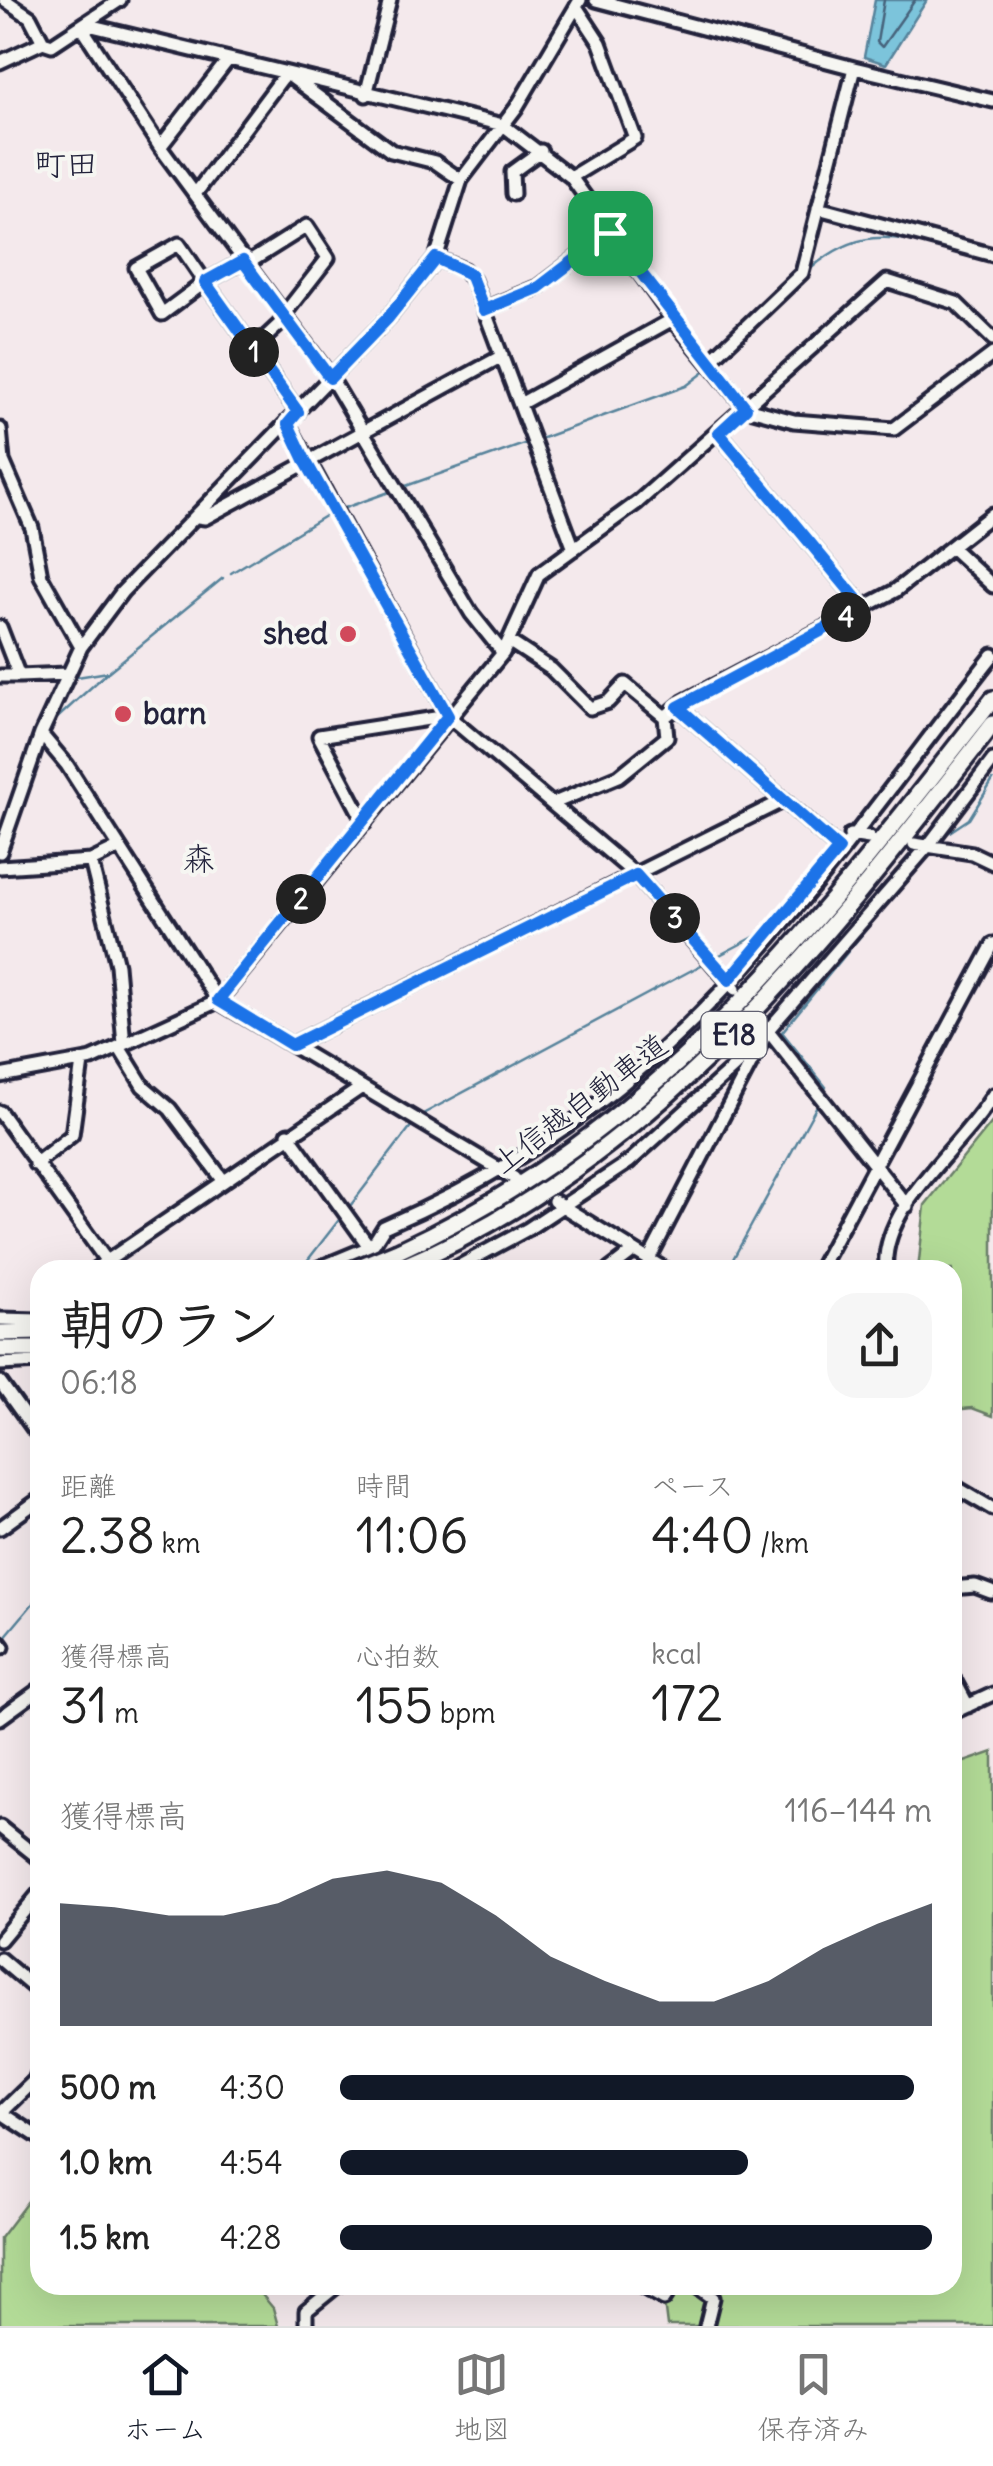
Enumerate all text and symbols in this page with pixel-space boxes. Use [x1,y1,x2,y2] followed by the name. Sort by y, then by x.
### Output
[34,143,98,184] district label: 町田
[568,191,653,276] pin
[583,206,638,261] icon: arrive
[229,327,279,377] pin: 1
[248,334,260,370] text: 1
[821,592,871,642] pin: 4
[838,599,854,635] text: 4
[263,614,328,652] place label: shed
[337,623,359,645] marker: shed
[143,694,206,732] place label: barn
[112,703,134,725] marker: barn
[183,838,215,879] district label: 森
[276,874,326,924] pin: 2
[293,881,309,917] text: 2
[650,893,700,943] pin: 3
[667,900,683,936] text: 3
[702,1012,766,1058] road number: E18
[484,1025,675,1182] street label: 上信越自動車道
[60,1290,280,1359] text: 朝のラン
[827,1293,932,1398] button: share
[60,1362,138,1403] text: 06:18
[60,1468,116,1504] text: 距離
[356,1468,412,1504] text: 時間
[651,1468,734,1504] text: ペース
[60,1504,155,1567] text: 2.38
[356,1504,468,1567] text: 11:06
[651,1504,753,1567] text: 4:40
[155,1525,200,1561] text: km
[753,1525,809,1561] text: /km
[651,1636,702,1672] text: kcal
[60,1638,172,1674] text: 獲得標高
[356,1638,440,1674] text: 心拍数
[651,1672,723,1735] text: 172
[60,1674,108,1737] text: 31
[356,1674,433,1737] text: 155
[108,1695,139,1731] text: m
[433,1695,496,1731] text: bpm
[785,1790,932,1831] text: 116–144 m
[60,1795,188,1836] text: 獲得標高
[60,2067,156,2108] text: 500 m
[220,2067,285,2108] text: 4:30
[60,2142,152,2183] text: 1.0 km
[220,2142,283,2183] text: 4:54
[60,2217,150,2258] text: 1.5 km
[220,2217,282,2258] text: 4:28
[124,2347,207,2447] tab: ホーム
[454,2347,510,2447] tab: 地図
[757,2347,869,2447] tab: 保存済み

